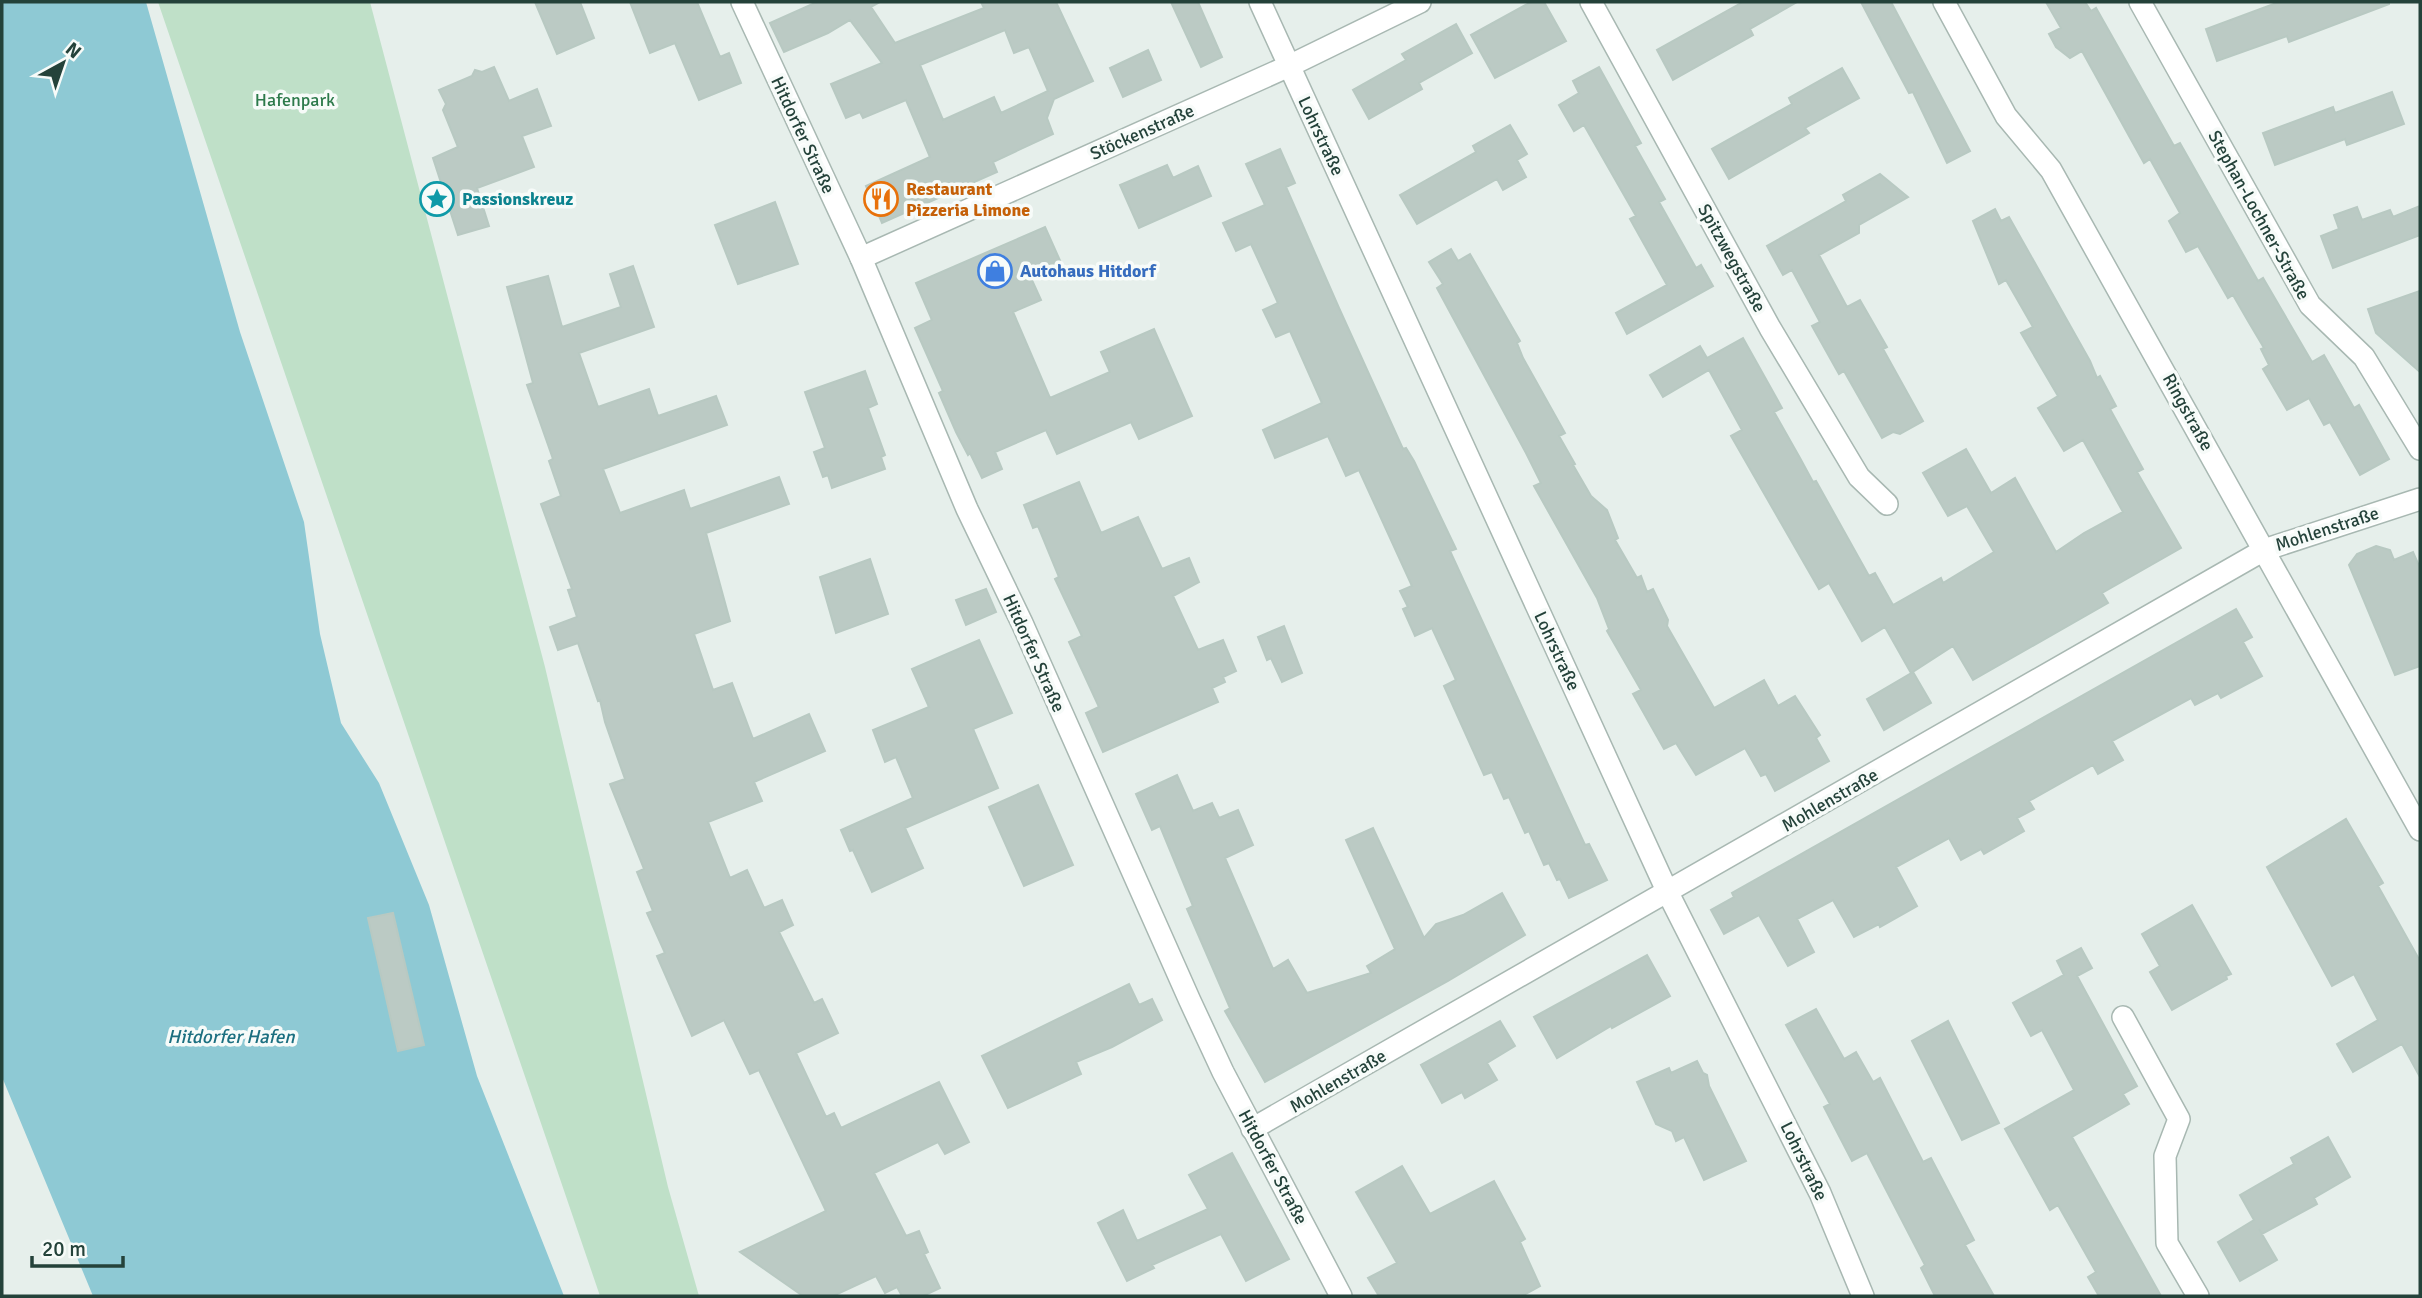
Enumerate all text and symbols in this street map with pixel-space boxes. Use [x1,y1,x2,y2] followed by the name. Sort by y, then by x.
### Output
[28,28,98,98] north arrow
[61,37,86,64] text: N
[766,73,840,197] street label: Hitdorfer Straße
[255,89,335,111] park label: Hafenpark
[1293,93,1349,179] street label: Lohrstraße
[1087,99,1197,165] street label: Stöckenstraße
[2203,126,2315,304] street label: Stephan-Lochner-Straße
[906,178,1030,221] place label: Restaurant Pizzeria Limone
[418,180,456,218] place icon: Passionskreuz
[862,180,900,218] restaurant icon: Restaurant Pizzeria Limone
[462,188,573,210] place label: Passionskreuz
[1693,200,1771,316] street label: Spitzwegstraße
[976,252,1014,290] shop icon: Autohaus Hitdorf
[1020,260,1157,282] place label: Autohaus Hitdorf
[2158,369,2218,455] street label: Ringstraße
[2272,502,2382,556] street label: Mohlenstraße
[998,591,1070,715] street label: Hitdorfer Straße
[1529,608,1585,694] street label: Lohrstraße
[1778,764,1882,836] street label: Mohlenstraße
[167,1025,295,1049] water label: Hitdorfer Hafen
[1286,1045,1390,1117] street label: Mohlenstraße
[1234,1106,1312,1228] street label: Hitdorfer Straße
[1776,1118,1832,1204] street label: Lohrstraße
[32,1224,122,1268] scale bar
[42,1236,86,1262] text: 20 m

